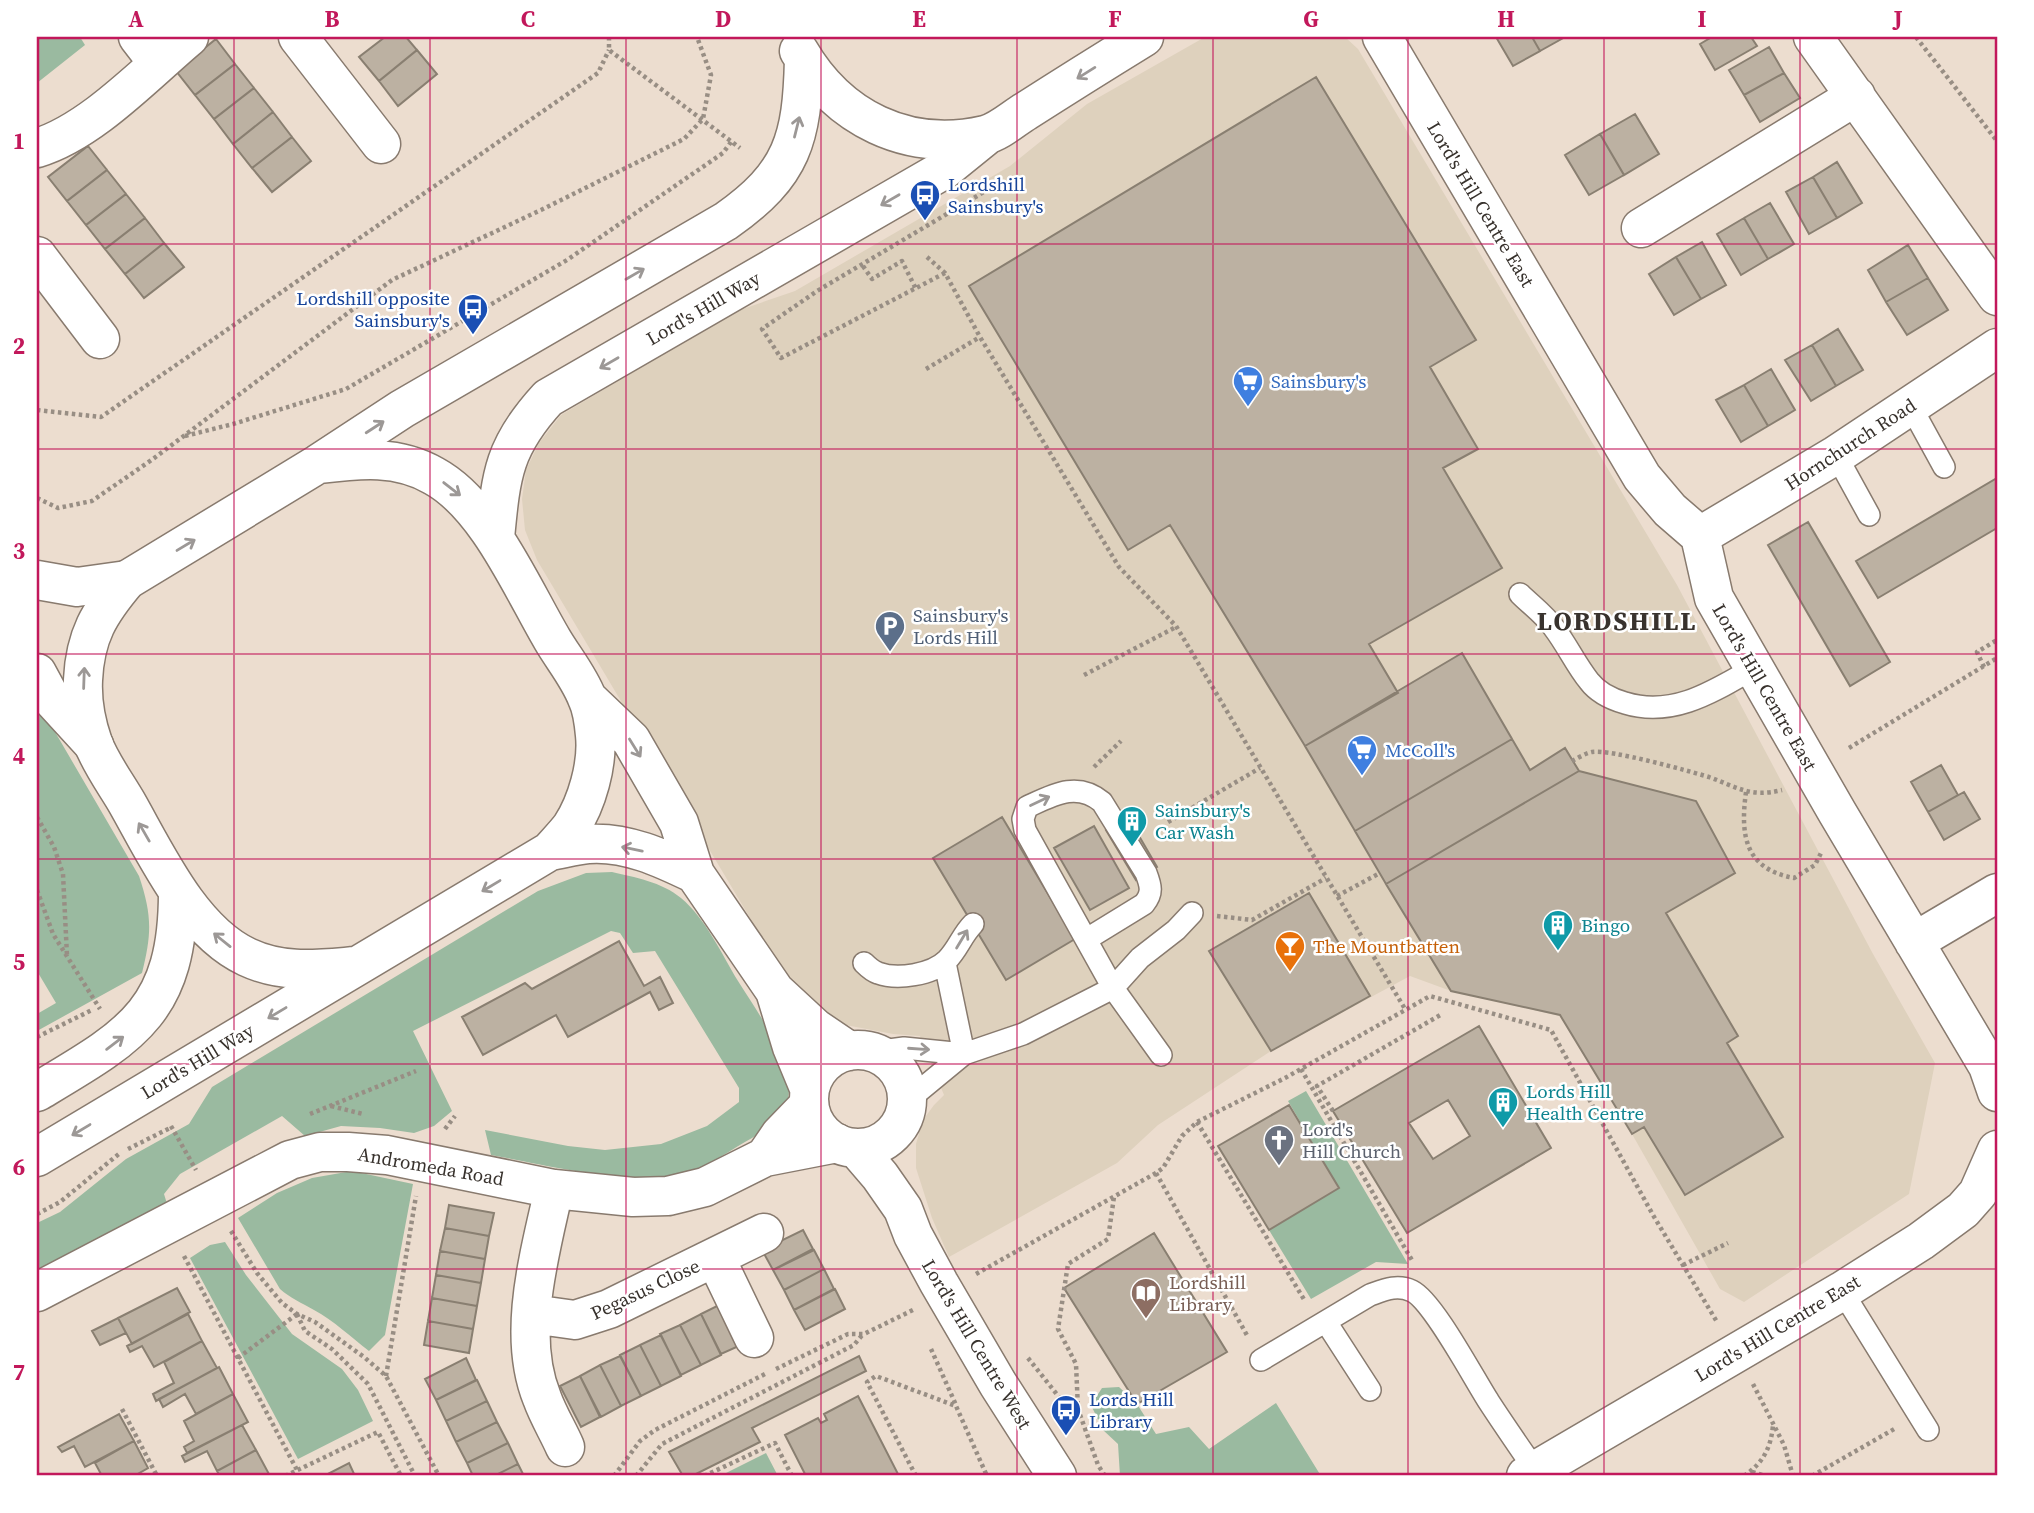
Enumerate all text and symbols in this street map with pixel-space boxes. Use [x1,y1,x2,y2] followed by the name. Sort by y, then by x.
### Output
[128,3,144,35] text: A
[325,3,340,35] text: B
[521,3,535,35] text: C
[715,3,731,35] text: D
[912,3,926,35] text: E
[1108,3,1122,35] text: F
[1303,3,1319,35] text: G
[1497,3,1515,35] text: H
[1698,3,1707,35] text: I
[1891,3,1903,35] text: J
[1077,66,1097,80] one-way arrow
[791,116,804,139] one-way arrow
[1421,116,1541,292] street label: Lord's Hill Centre East
[13,125,25,157] text: 1
[948,171,1044,219] place label: Lordshill Sainsbury's
[908,178,942,222] bus stop icon: Lordshill Sainsbury's
[881,193,901,207] one-way arrow
[641,265,765,351] street label: Lord's Hill Way
[624,267,644,281] one-way arrow
[296,285,450,333] place label: Lordshill opposite Sainsbury's
[456,292,490,336] bus stop icon: Lordshill opposite Sainsbury's
[13,330,25,362] text: 2
[599,357,619,371] one-way arrow
[1231,364,1265,408] supermarket icon: Sainsbury's
[1271,368,1367,394] place label: Sainsbury's
[1779,392,1921,496] street label: Hornchurch Road
[365,419,384,434] one-way arrow
[442,481,461,496] one-way arrow
[13,535,25,567] text: 3
[175,537,195,551] one-way arrow
[1707,599,1824,776] street label: Lord's Hill Centre East
[913,602,1009,650] place label: Sainsbury's Lords Hill
[1537,603,1697,639] district label: LORDSHILL
[873,609,907,653] parking icon: Sainsbury's Lords Hill
[77,667,90,690] one-way arrow
[1345,733,1379,777] supermarket icon: McColl's
[1385,737,1455,763] place label: McColl's
[627,738,642,757] one-way arrow
[13,740,25,772] text: 4
[1028,794,1050,807] one-way arrow
[1155,797,1251,845] place label: Sainsbury's Car Wash
[1115,804,1149,848] building icon: Sainsbury's Car Wash
[137,823,151,843] one-way arrow
[621,842,644,856] one-way arrow
[482,879,502,893] one-way arrow
[1541,908,1575,952] building icon: Bingo
[1581,912,1630,938] place label: Bingo
[955,929,969,949] one-way arrow
[1273,929,1307,973] bar icon: The Mountbatten
[214,932,232,948] one-way arrow
[1313,933,1460,959] place label: The Mountbatten
[13,946,25,978] text: 5
[267,1007,287,1021] one-way arrow
[136,1017,259,1105] street label: Lord's Hill Way
[105,1035,124,1050] one-way arrow
[907,1043,930,1056] one-way arrow
[1526,1078,1644,1126] place label: Lords Hill Health Centre
[1486,1085,1520,1129] building icon: Lords Hill Health Centre
[1302,1116,1401,1164] place label: Lord's Hill Church
[72,1123,92,1137] one-way arrow
[1262,1123,1296,1167] church icon: Lord's Hill Church
[356,1140,506,1192] street label: Andromeda Road
[13,1151,25,1183] text: 6
[586,1252,704,1326] street label: Pegasus Close
[916,1254,1038,1434] street label: Lord's Hill Centre West
[1689,1268,1865,1388] street label: Lord's Hill Centre East
[1169,1269,1246,1317] place label: Lordshill Library
[1129,1276,1163,1320] library icon: Lordshill Library
[13,1356,25,1388] text: 7
[1089,1386,1174,1434] place label: Lords Hill Library
[1049,1393,1083,1437] bus stop icon: Lords Hill Library

